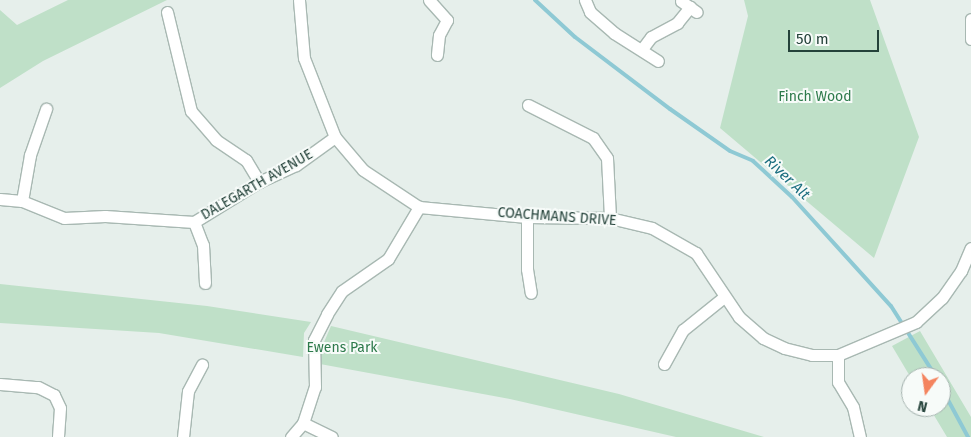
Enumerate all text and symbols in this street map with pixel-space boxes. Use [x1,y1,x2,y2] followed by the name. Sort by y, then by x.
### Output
[791,20,882,52] scale bar
[796,30,829,48] text: 50 m
[778,89,852,105] park label: Finch Wood
[198,146,316,224] street label: DALEGARTH AVENUE
[761,152,813,204] water label: River Alt
[497,204,617,230] street label: COACHMANS DRIVE
[306,340,378,356] park label: Ewens Park
[901,367,951,417] north arrow
[916,397,929,415] text: N

